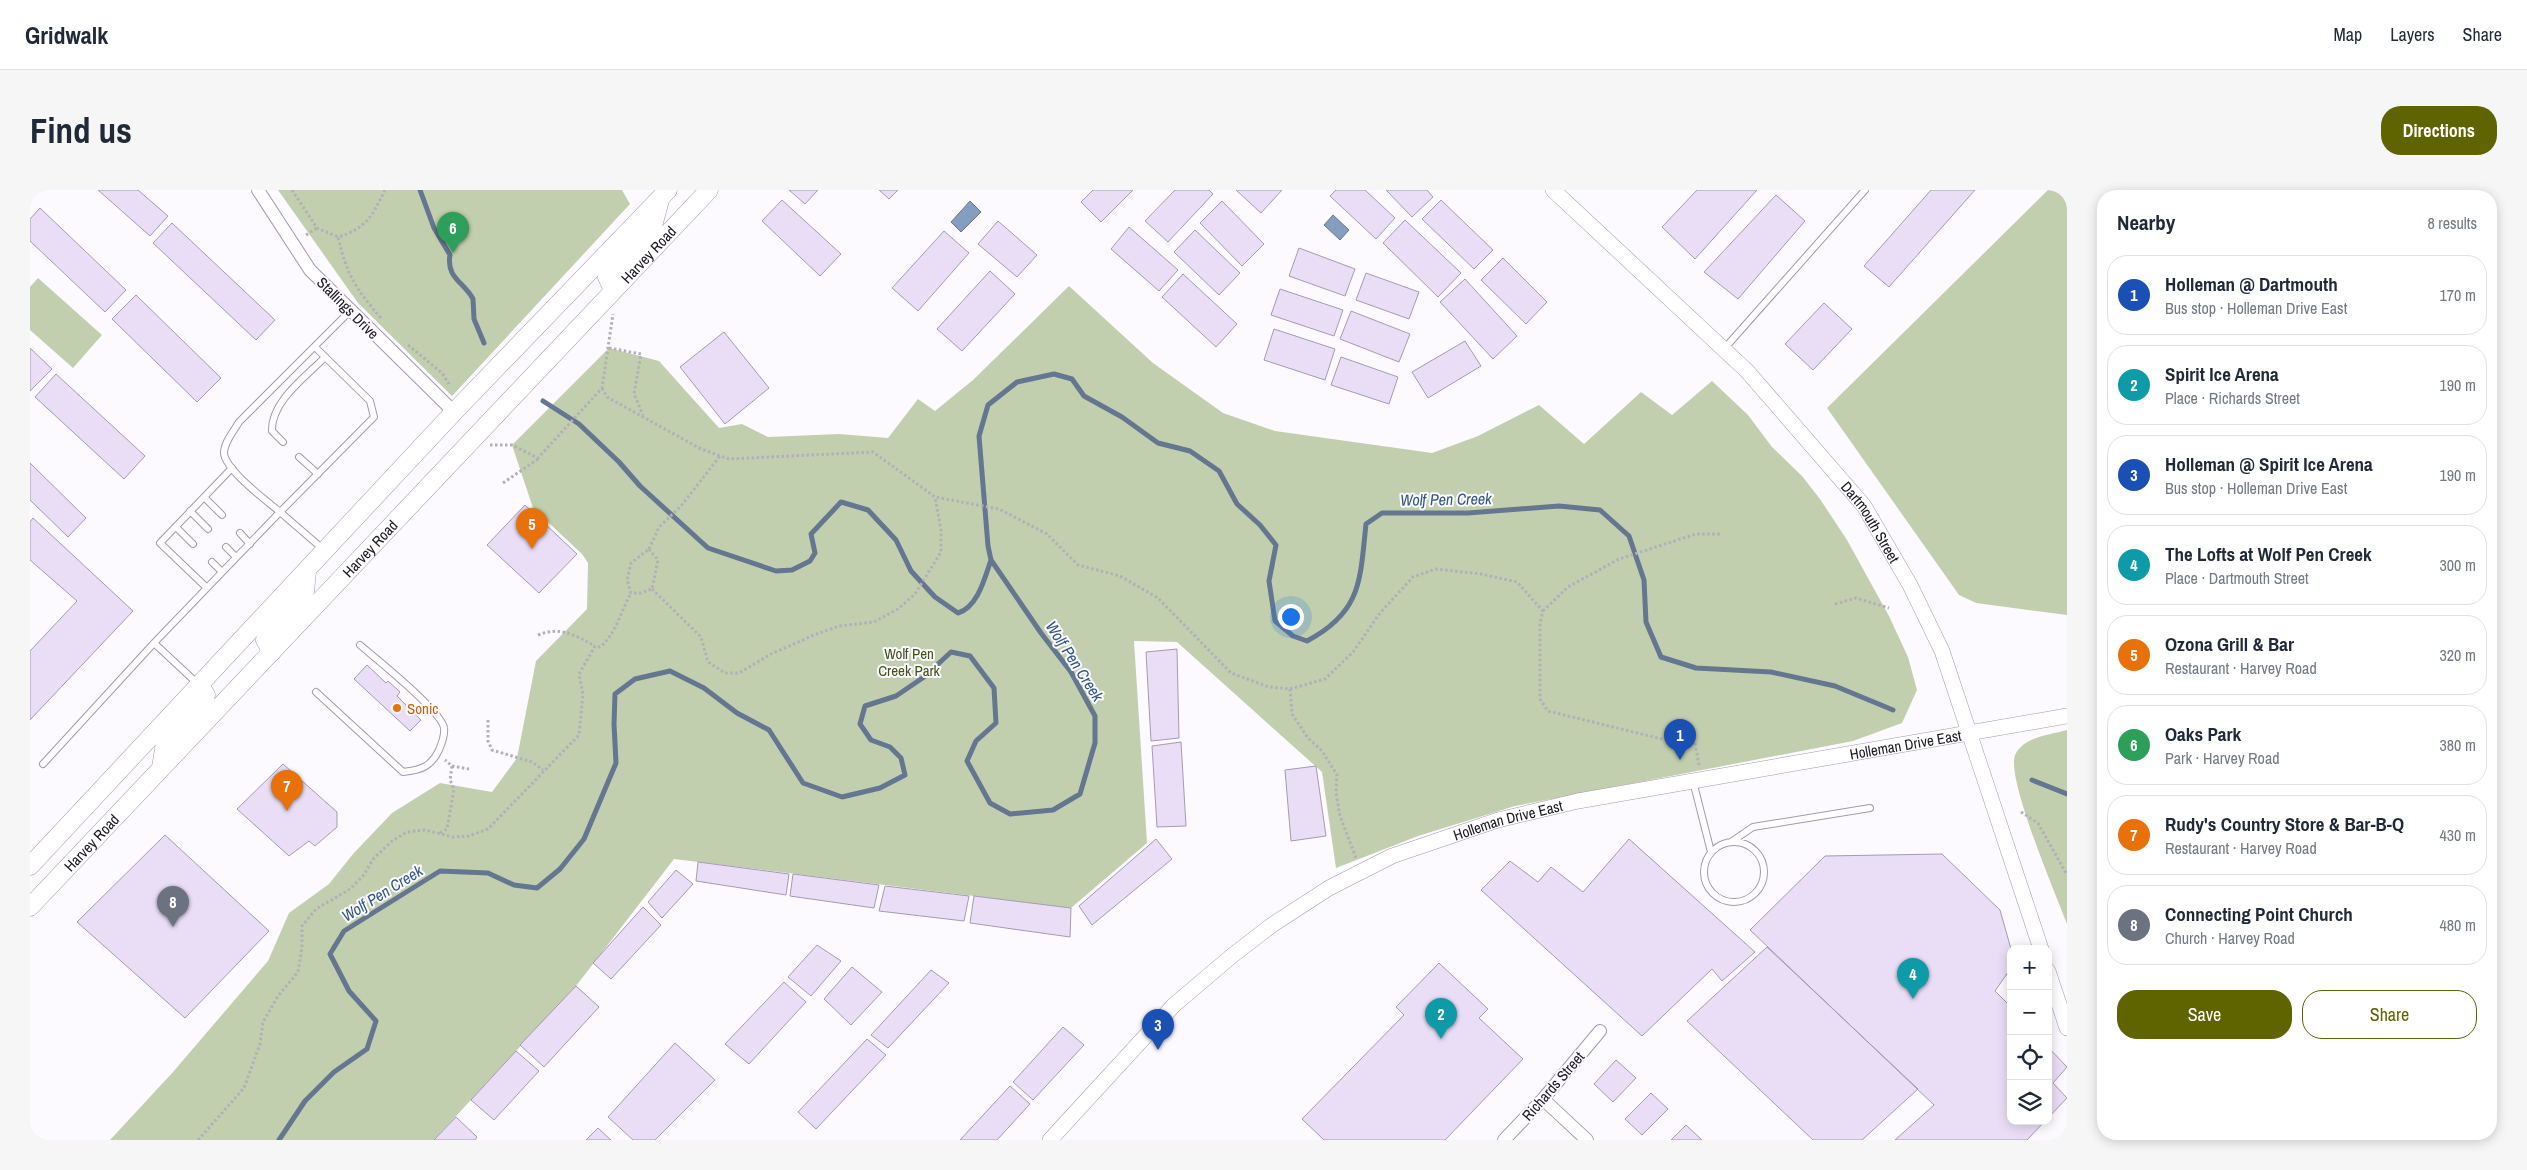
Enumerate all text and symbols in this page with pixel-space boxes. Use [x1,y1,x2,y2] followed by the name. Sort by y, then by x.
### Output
[25,19,108,51] text: Gridwalk
[2334,22,2362,47] text: Map
[2390,22,2435,47] text: Layers
[2463,22,2502,47] text: Share
[2381,106,2497,155] button: Directions
[30,107,132,154] text: Find us
[2117,208,2175,237] text: Nearby
[437,212,469,253] pin: 6
[2427,212,2477,234] text: 8 results
[616,221,680,288] street label: Harvey Road
[2165,271,2338,297] text: Holleman @ Dartmouth
[312,272,384,344] street label: Stallings Drive
[2130,284,2138,306] text: 1
[2440,284,2476,306] text: 170 m
[2165,297,2347,319] text: Bus stop · Holleman Drive East
[2165,361,2279,387] text: Spirit Ice Arena
[2130,374,2138,396] text: 2
[2440,374,2476,396] text: 190 m
[2165,387,2300,409] text: Place · Richards Street
[2165,451,2373,477] text: Holleman @ Spirit Ice Arena
[2130,464,2138,486] text: 3
[2440,464,2476,486] text: 190 m
[1837,477,1906,567] street label: Dartmouth Street
[2165,477,2347,499] text: Bus stop · Holleman Drive East
[1400,487,1492,511] water label: Wolf Pen Creek
[516,508,548,549] pin: 5
[337,515,402,582] street label: Harvey Road
[2165,541,2372,567] text: The Lofts at Wolf Pen Creek
[2130,554,2138,576] text: 4
[2440,554,2476,576] text: 300 m
[2165,567,2309,589] text: Place · Dartmouth Street
[1278,604,1304,630] your location
[1041,617,1109,706] water label: Wolf Pen Creek
[2165,631,2294,657] text: Ozona Grill & Bar
[878,643,941,681] park label: Wolf Pen Creek Park
[2130,644,2138,666] text: 5
[2440,644,2476,666] text: 320 m
[2165,657,2317,679] text: Restaurant · Harvey Road
[407,698,438,719] place label: Sonic
[391,702,403,714] marker: Sonic
[1664,719,1696,760] pin: 1
[2165,721,2241,747] text: Oaks Park
[1848,724,1963,764] street label: Holleman Drive East
[2130,734,2138,756] text: 6
[2440,734,2476,756] text: 380 m
[2165,747,2279,769] text: Park · Harvey Road
[271,770,303,811] pin: 7
[1450,794,1565,845] street label: Holleman Drive East
[59,809,124,876] street label: Harvey Road
[2165,811,2404,837] text: Rudy's Country Store & Bar-B-Q
[2130,824,2138,846] text: 7
[2440,824,2476,846] text: 430 m
[2165,837,2317,859] text: Restaurant · Harvey Road
[337,859,427,927] water label: Wolf Pen Creek
[157,886,189,927] pin: 8
[2165,901,2353,927] text: Connecting Point Church
[2130,914,2138,936] text: 8
[2440,914,2476,936] text: 480 m
[2165,927,2295,949] text: Church · Harvey Road
[2007,945,2052,1125] map controls
[2007,945,2052,990] button: +
[1897,958,1929,999] pin: 4
[2007,990,2052,1035] button: −
[2117,990,2292,1039] button: Save
[2302,990,2477,1039] button: Share
[1425,998,1457,1039] pin: 2
[1142,1009,1174,1050] pin: 3
[2007,1035,2052,1080] button: locate
[1517,1046,1589,1125] street label: Richards Street
[2007,1080,2052,1125] button: layers

